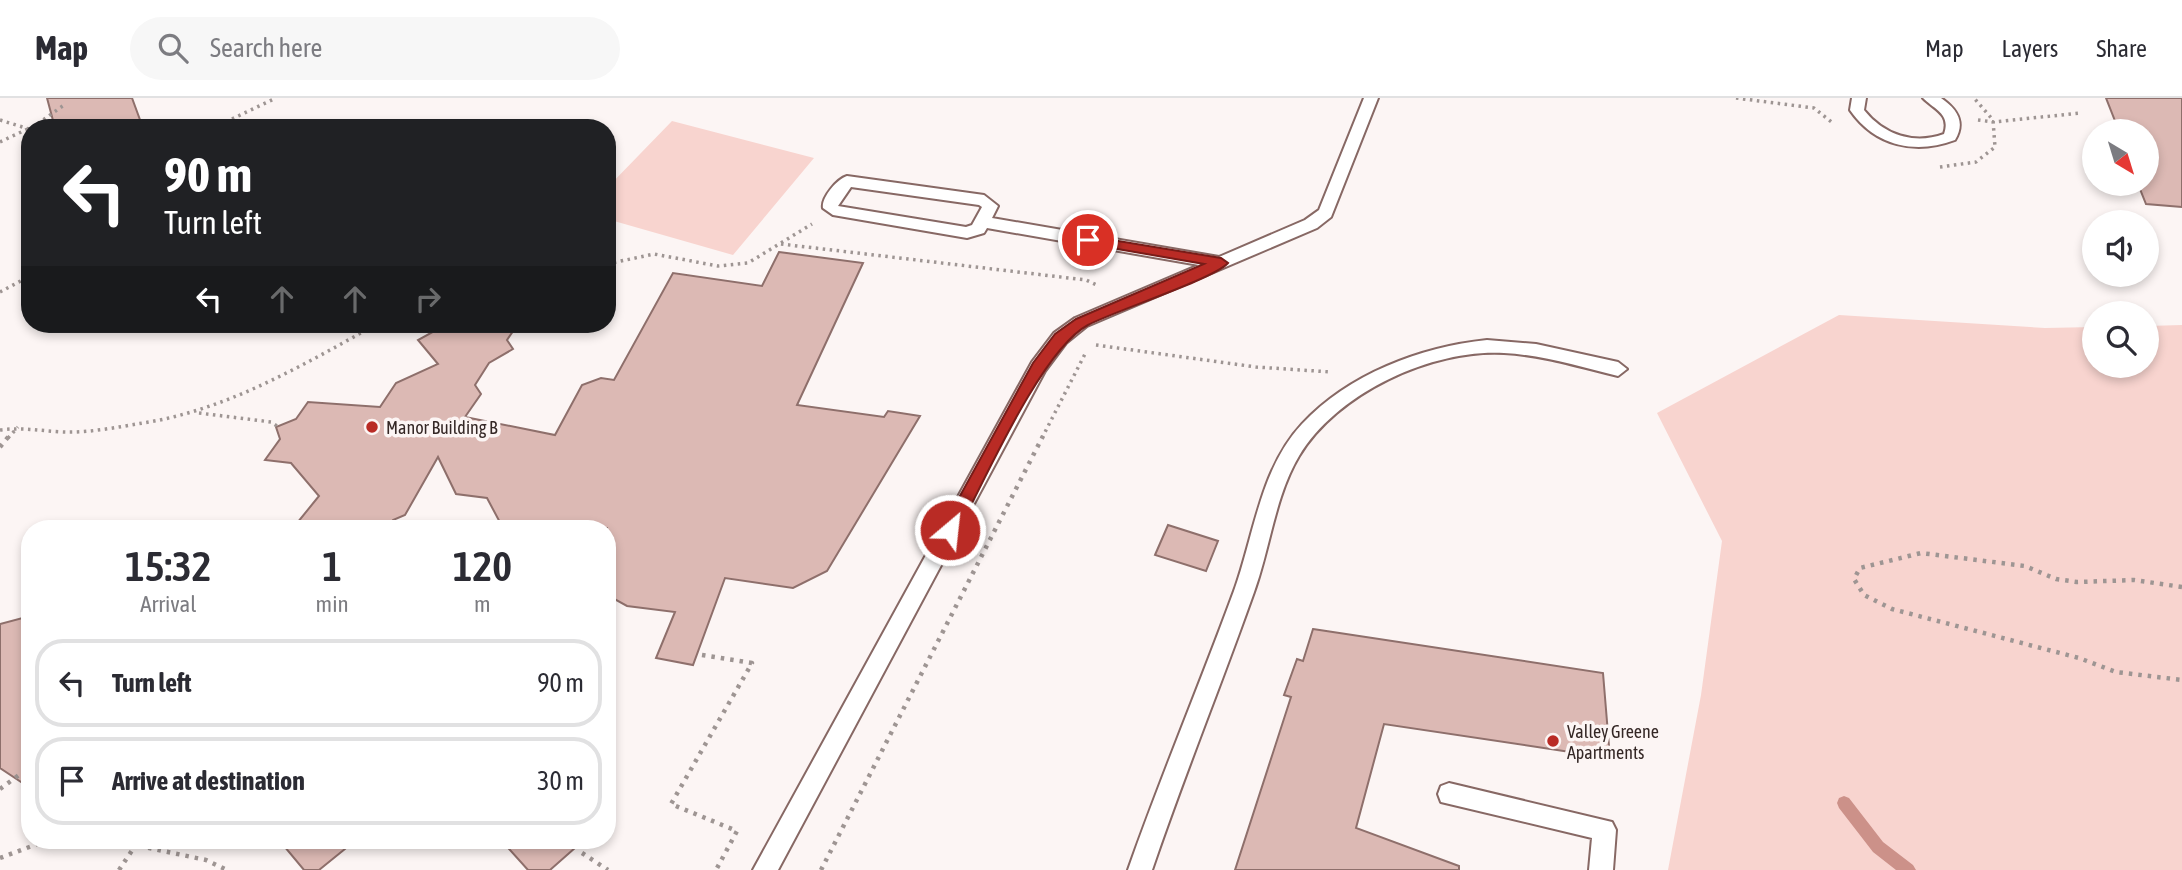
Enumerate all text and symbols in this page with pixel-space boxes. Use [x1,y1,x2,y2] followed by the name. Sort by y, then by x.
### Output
[130,17,620,80] search box
[35,29,88,67] text: Map
[154,29,192,67] icon: search
[210,33,322,63] text: Search here
[1925,35,1964,62] text: Map
[2002,35,2058,62] text: Layers
[2096,35,2147,62] text: Share
[2082,119,2160,196] north arrow
[2082,119,2159,378] map controls
[164,146,252,202] text: 90 m
[49,147,140,238] icon: left
[164,204,262,241] text: Turn left
[1058,210,1118,270] pin
[2082,210,2159,287] button: sound
[1069,221,1107,259] icon: arrive
[190,280,228,318] icon: left
[263,280,301,318] icon: ahead
[336,280,374,318] icon: ahead
[409,280,447,318] icon: right
[2082,301,2159,378] button: search
[386,417,498,438] place label: Manor Building B
[364,419,380,435] marker: Manor Building B
[913,493,987,567] position arrow
[125,542,212,590] text: 15:32
[322,542,342,590] text: 1
[453,542,512,590] text: 120
[140,591,196,617] text: Arrival
[316,591,349,617] text: min
[474,591,491,617] text: m
[53,664,91,702] icon: left
[112,668,192,698] text: Turn left
[537,668,584,698] text: 90 m
[1567,721,1659,763] place label: Valley Greene Apartments
[1545,733,1561,749] marker: Valley Greene Apartments
[53,762,91,800] icon: arrive
[112,766,305,796] text: Arrive at destination
[537,766,584,796] text: 30 m

